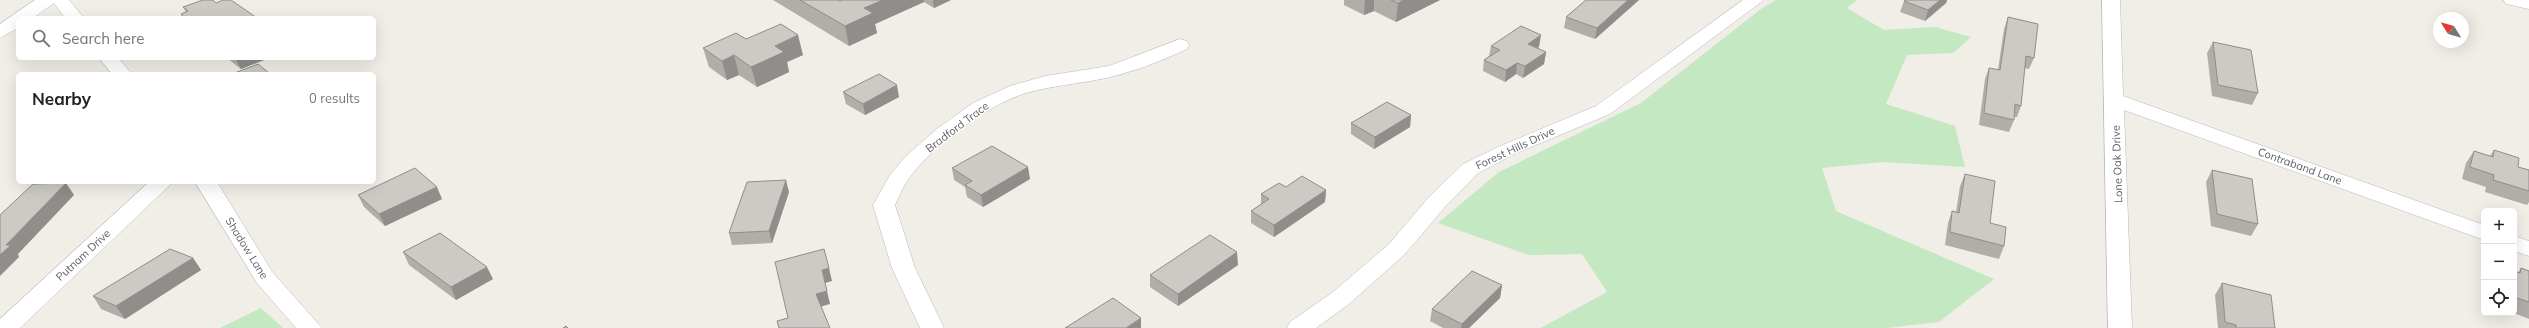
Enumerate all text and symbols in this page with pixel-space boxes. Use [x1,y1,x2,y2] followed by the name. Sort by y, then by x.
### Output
[2433,12,2469,48] north arrow
[16,16,376,60] search box
[30,27,52,49] icon: search
[62,29,144,48] text: Search here
[32,88,91,109] text: Nearby
[309,90,360,106] text: 0 results
[923,99,991,155] street label: Bradford Trace
[1473,124,1557,172] street label: Forest Hills Drive
[2109,125,2125,203] street label: Lone Oak Drive
[2256,144,2344,188] street label: Contraband Lane
[2481,208,2517,316] map controls
[2481,208,2517,244] button: +
[222,215,272,281] street label: Shadow Lane
[53,226,113,284] street label: Putnam Drive
[2481,244,2517,280] button: −
[2481,280,2517,316] button: locate

